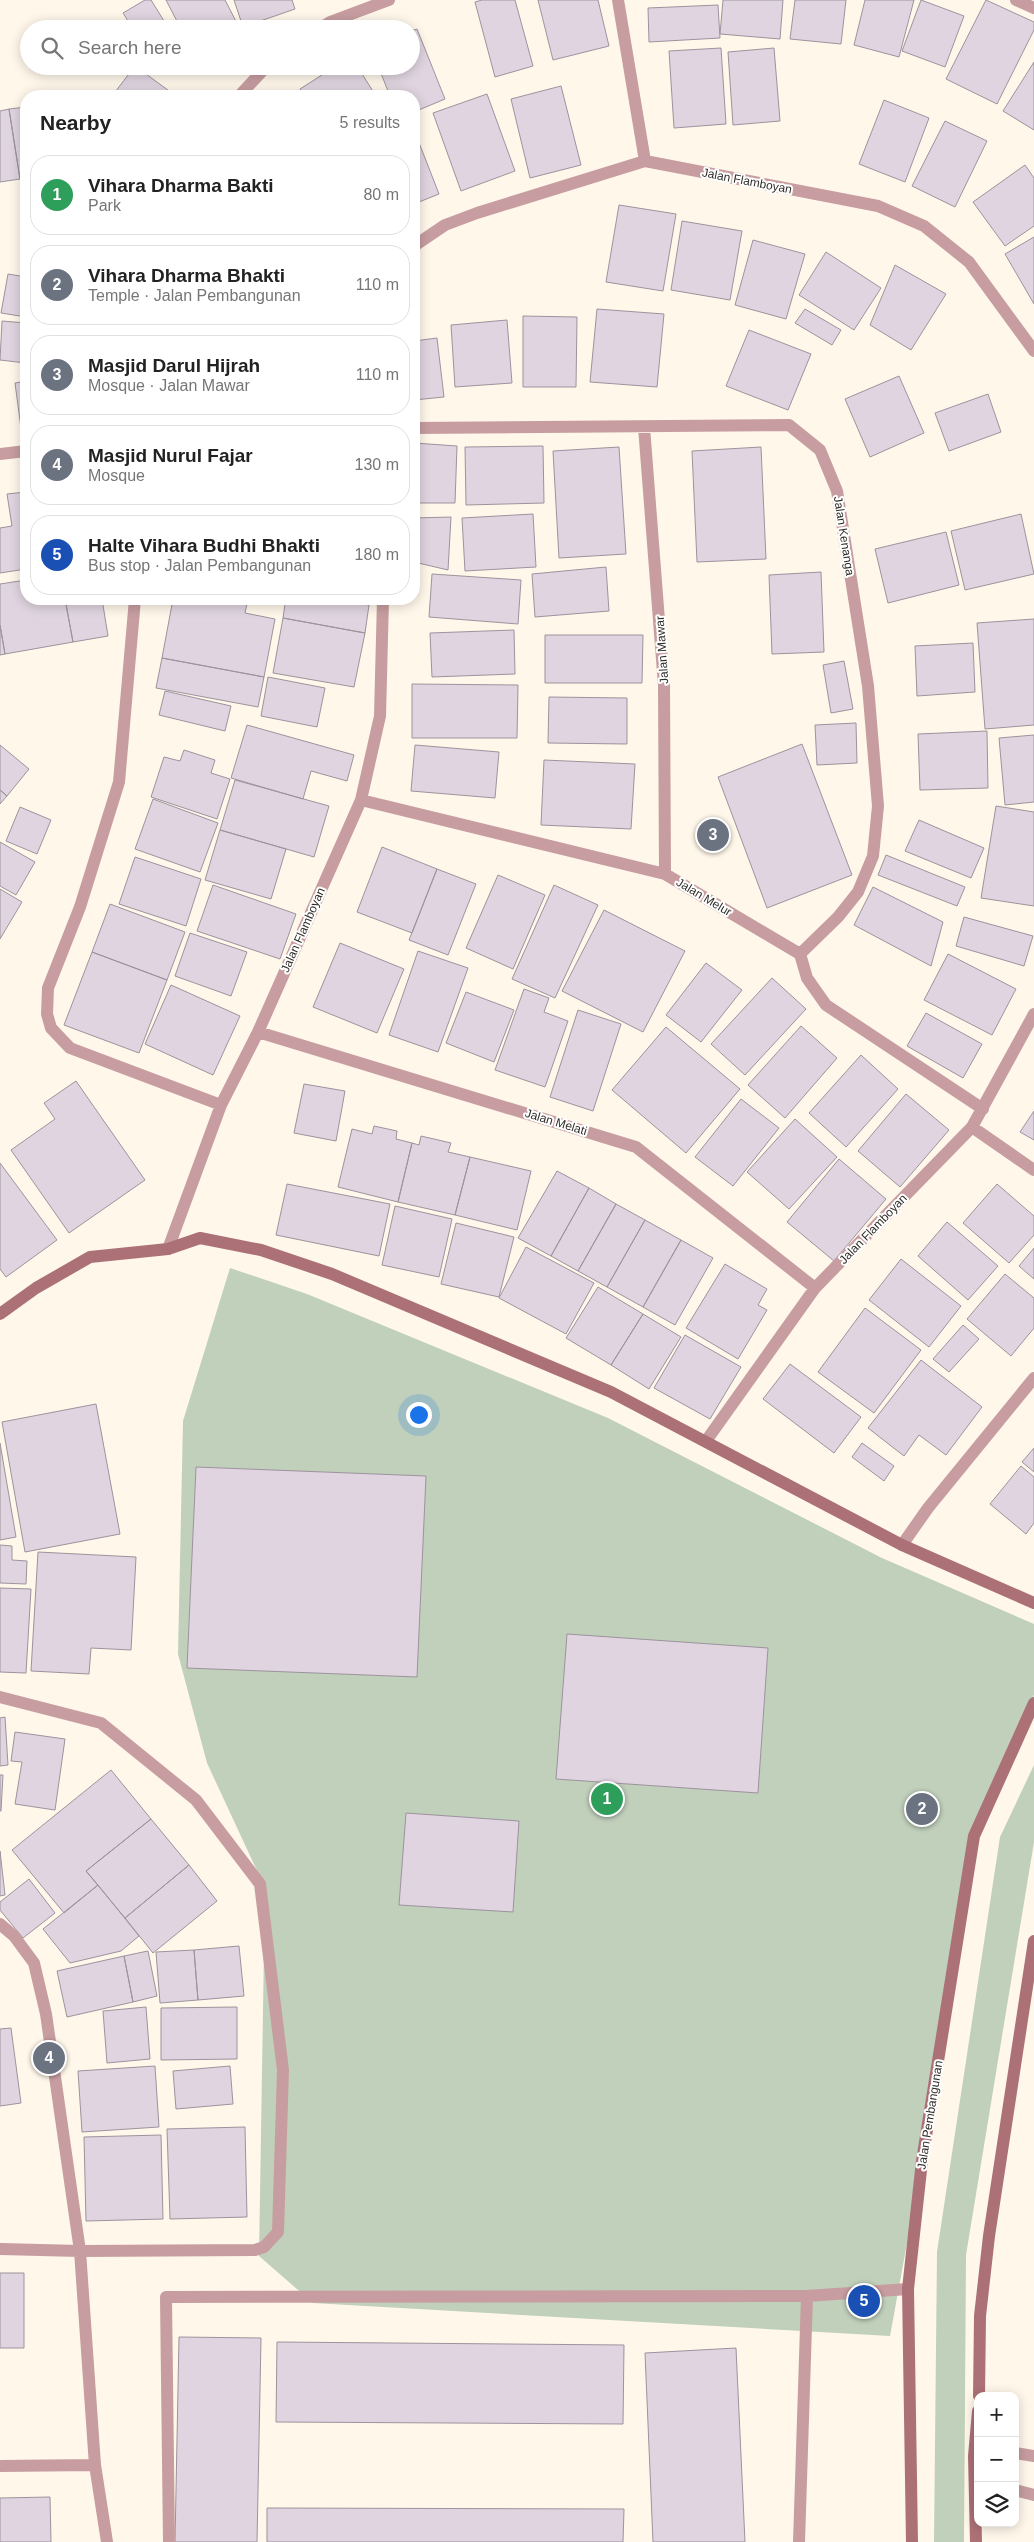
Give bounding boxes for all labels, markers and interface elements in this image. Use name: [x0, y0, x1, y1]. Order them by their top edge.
search box: [20, 20, 420, 75]
icon: search: [38, 34, 66, 62]
text: Search here: [78, 37, 182, 58]
text: Nearby: [40, 111, 111, 134]
text: 5 results: [340, 114, 400, 131]
street label: Jalan Flamboyan: [701, 165, 793, 197]
text: Vihara Dharma Bakti: [88, 175, 274, 196]
text: 1: [53, 186, 61, 203]
text: 80 m: [363, 186, 399, 203]
text: Park: [88, 197, 121, 214]
text: Vihara Dharma Bhakti: [88, 265, 285, 286]
text: 2: [53, 276, 61, 293]
text: 110 m: [356, 276, 399, 293]
text: Temple · Jalan Pembangunan: [88, 287, 301, 304]
text: Masjid Darul Hijrah: [88, 355, 260, 376]
text: 3: [53, 366, 61, 383]
text: 110 m: [356, 366, 399, 383]
text: Mosque · Jalan Mawar: [88, 377, 250, 394]
text: Masjid Nurul Fajar: [88, 445, 253, 466]
text: 4: [53, 456, 61, 473]
text: 130 m: [355, 456, 399, 473]
text: Mosque: [88, 467, 145, 484]
street label: Jalan Kenanga: [831, 495, 857, 577]
text: Halte Vihara Budhi Bhakti: [88, 535, 320, 556]
text: 5: [53, 546, 61, 563]
text: 180 m: [355, 546, 399, 563]
text: Bus stop · Jalan Pembangunan: [88, 557, 311, 574]
street label: Jalan Mawar: [653, 616, 671, 684]
pin: 3: [697, 816, 729, 854]
street label: Jalan Melur: [674, 875, 734, 919]
street label: Jalan Flamboyan: [278, 885, 328, 975]
street label: Jalan Melati: [523, 1106, 589, 1138]
street label: Jalan Flamboyan: [836, 1191, 910, 1267]
your location: [406, 1402, 432, 1428]
pin: 1: [591, 1780, 623, 1818]
pin: 2: [906, 1790, 938, 1828]
pin: 4: [33, 2039, 65, 2077]
street label: Jalan Pembangunan: [914, 2060, 946, 2170]
pin: 5: [848, 2282, 880, 2320]
map controls: [974, 2392, 1019, 2527]
button: +: [974, 2392, 1019, 2437]
button: −: [974, 2437, 1019, 2482]
button: layers: [974, 2482, 1019, 2527]

